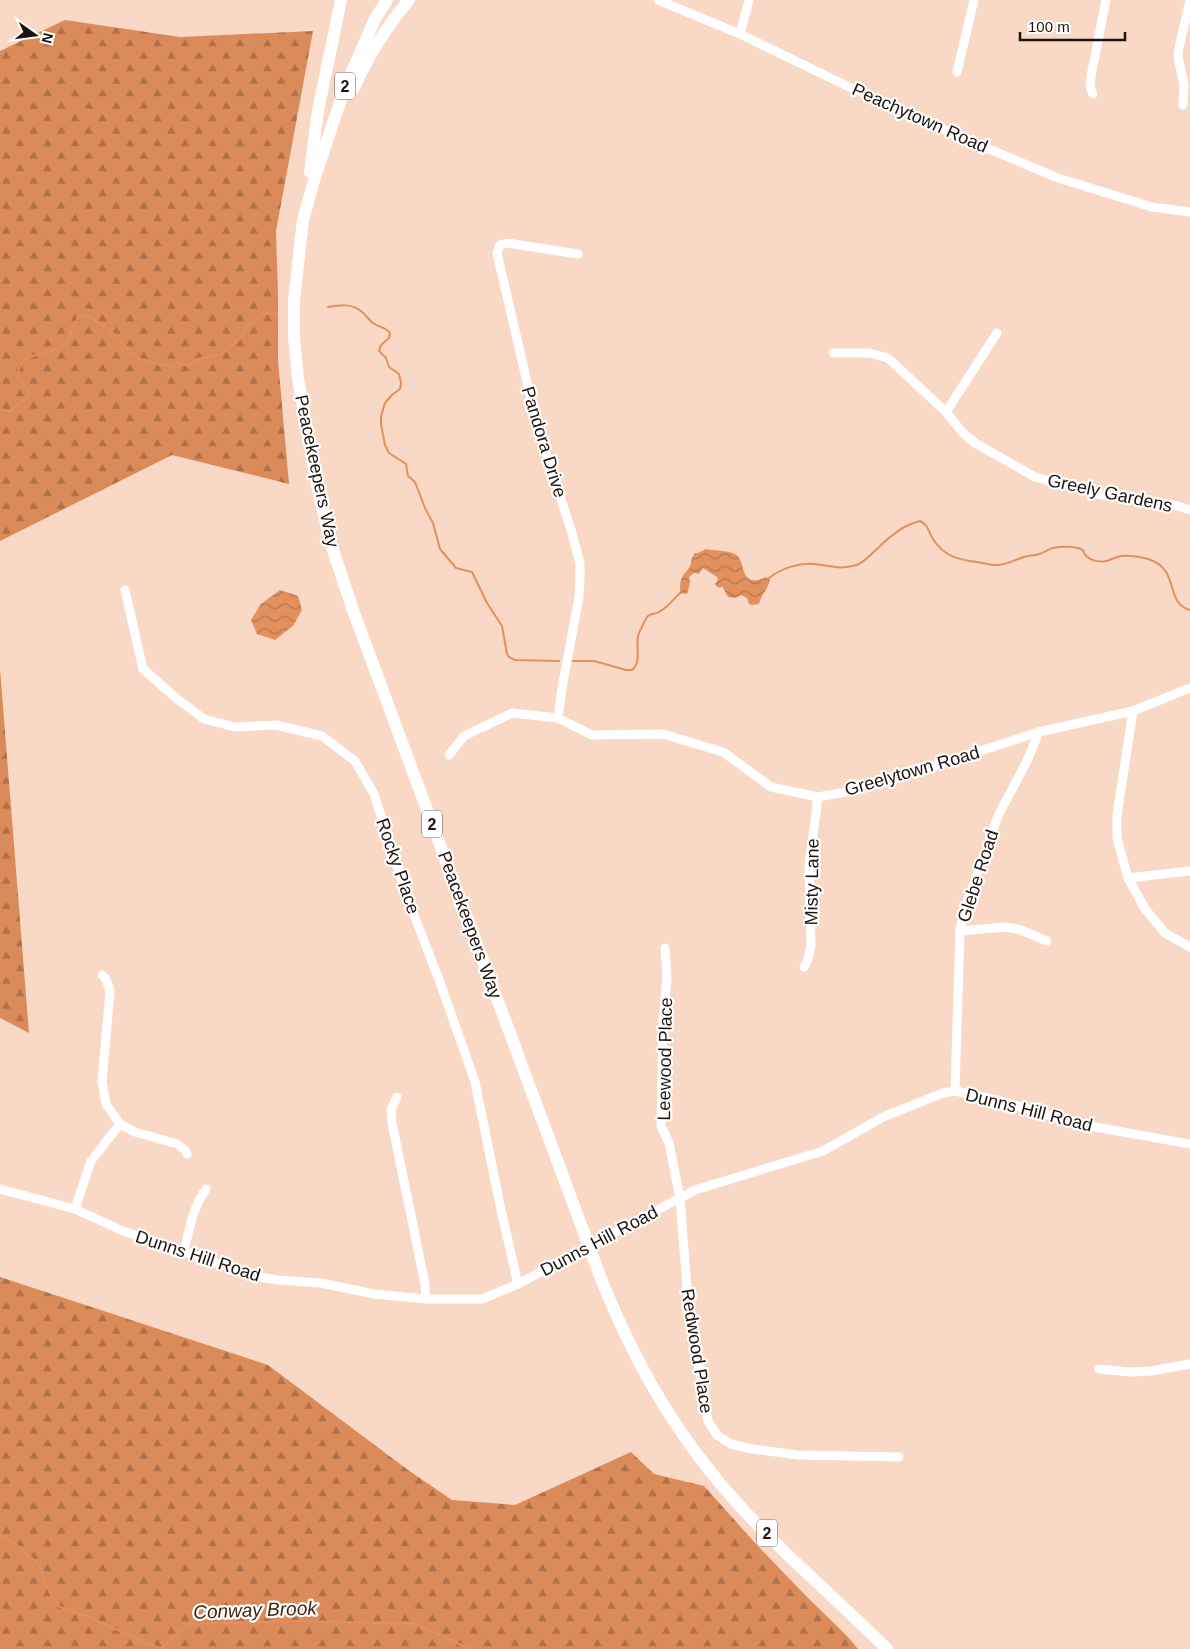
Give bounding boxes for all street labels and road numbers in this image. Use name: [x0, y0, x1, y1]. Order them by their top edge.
road number: 2: [335, 72, 355, 100]
street label: Peachytown Road: [849, 79, 991, 157]
street label: Pandora Drive: [518, 384, 570, 500]
street label: Peacekeepers Way: [291, 393, 343, 549]
street label: Greely Gardens: [1046, 470, 1174, 516]
street label: Greelytown Road: [842, 742, 982, 800]
road number: 2: [422, 811, 442, 838]
street label: Rocky Place: [372, 815, 424, 917]
street label: Glebe Road: [954, 827, 1002, 925]
street label: Misty Lane: [801, 838, 823, 926]
street label: Peacekeepers Way: [434, 849, 506, 1001]
street label: Leewood Place: [654, 997, 676, 1121]
street label: Dunns Hill Road: [963, 1085, 1095, 1135]
street label: Dunns Hill Road: [537, 1202, 661, 1280]
street label: Dunns Hill Road: [133, 1226, 263, 1286]
street label: Redwood Place: [677, 1287, 717, 1415]
road number: 2: [757, 1520, 777, 1546]

